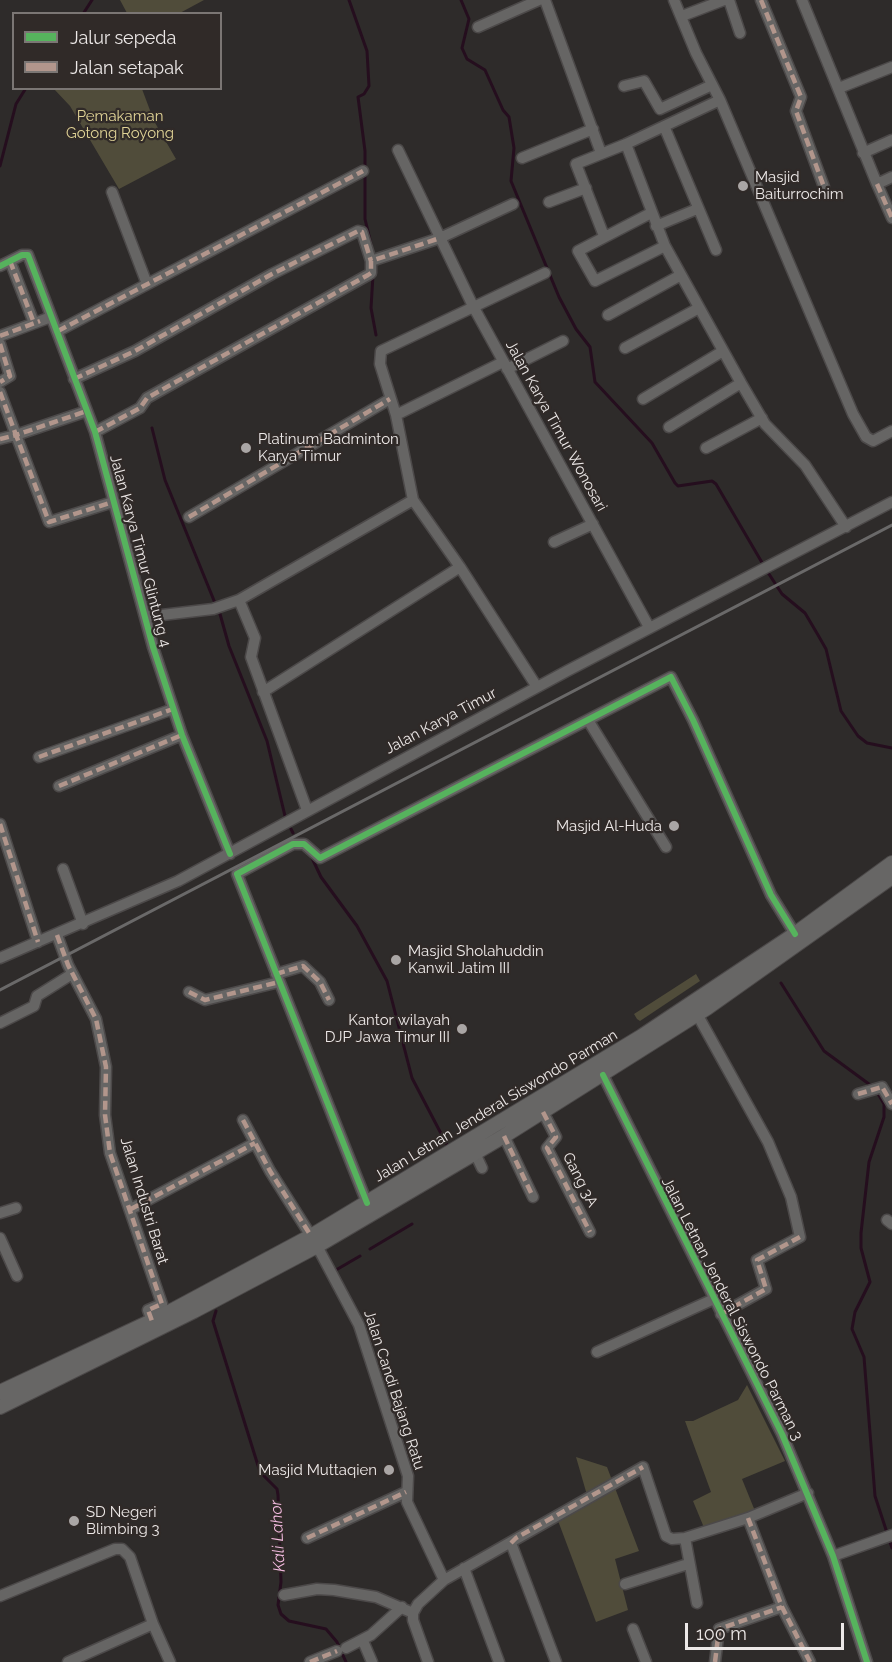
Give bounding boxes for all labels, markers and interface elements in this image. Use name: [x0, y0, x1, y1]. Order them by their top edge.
legend: [12, 12, 222, 90]
text: Jalur sepeda: [70, 27, 176, 48]
text: Jalan setapak: [70, 57, 184, 78]
park label: Pemakaman Gotong Royong: [66, 107, 174, 142]
place label: Masjid Baiturrochim: [755, 168, 844, 203]
marker: Masjid Baiturrochim: [736, 179, 750, 193]
street label: Jalan Karya Timur Wonosari: [501, 337, 611, 515]
place label: Platinum Badminton Karya Timur: [258, 430, 399, 465]
marker: Platinum Badminton Karya Timur: [239, 441, 253, 455]
street label: Jalan Karya Timur Glintung 4: [106, 453, 174, 649]
street label: Jalan Karya Timur: [382, 684, 500, 758]
place label: Masjid Al-Huda: [556, 817, 662, 835]
marker: Masjid Al-Huda: [667, 819, 681, 833]
place label: Masjid Sholahuddin Kanwil Jatim III: [408, 942, 544, 977]
marker: Masjid Sholahuddin Kanwil Jatim III: [389, 953, 403, 967]
place label: Kantor wilayah DJP Jawa Timur III: [325, 1011, 450, 1046]
marker: Kantor wilayah DJP Jawa Timur III: [455, 1022, 469, 1036]
street label: Jalan Letnan Jenderal Siswondo Parman: [371, 1026, 621, 1186]
street label: Jalan Industri Barat: [116, 1135, 172, 1267]
street label: Gang 3A: [559, 1150, 601, 1210]
street label: Jalan Letnan Jenderal Siswondo Parman 3: [658, 1175, 806, 1443]
street label: Jalan Candi Bajang Ratu: [360, 1308, 428, 1472]
place label: Masjid Muttaqien: [258, 1461, 377, 1479]
marker: Masjid Muttaqien: [382, 1463, 396, 1477]
water label: Kali Lahor: [267, 1499, 289, 1573]
place label: SD Negeri Blimbing 3: [86, 1503, 159, 1538]
marker: SD Negeri Blimbing 3: [67, 1514, 81, 1528]
scale bar: [688, 1611, 847, 1649]
text: 100 m: [696, 1623, 747, 1644]

